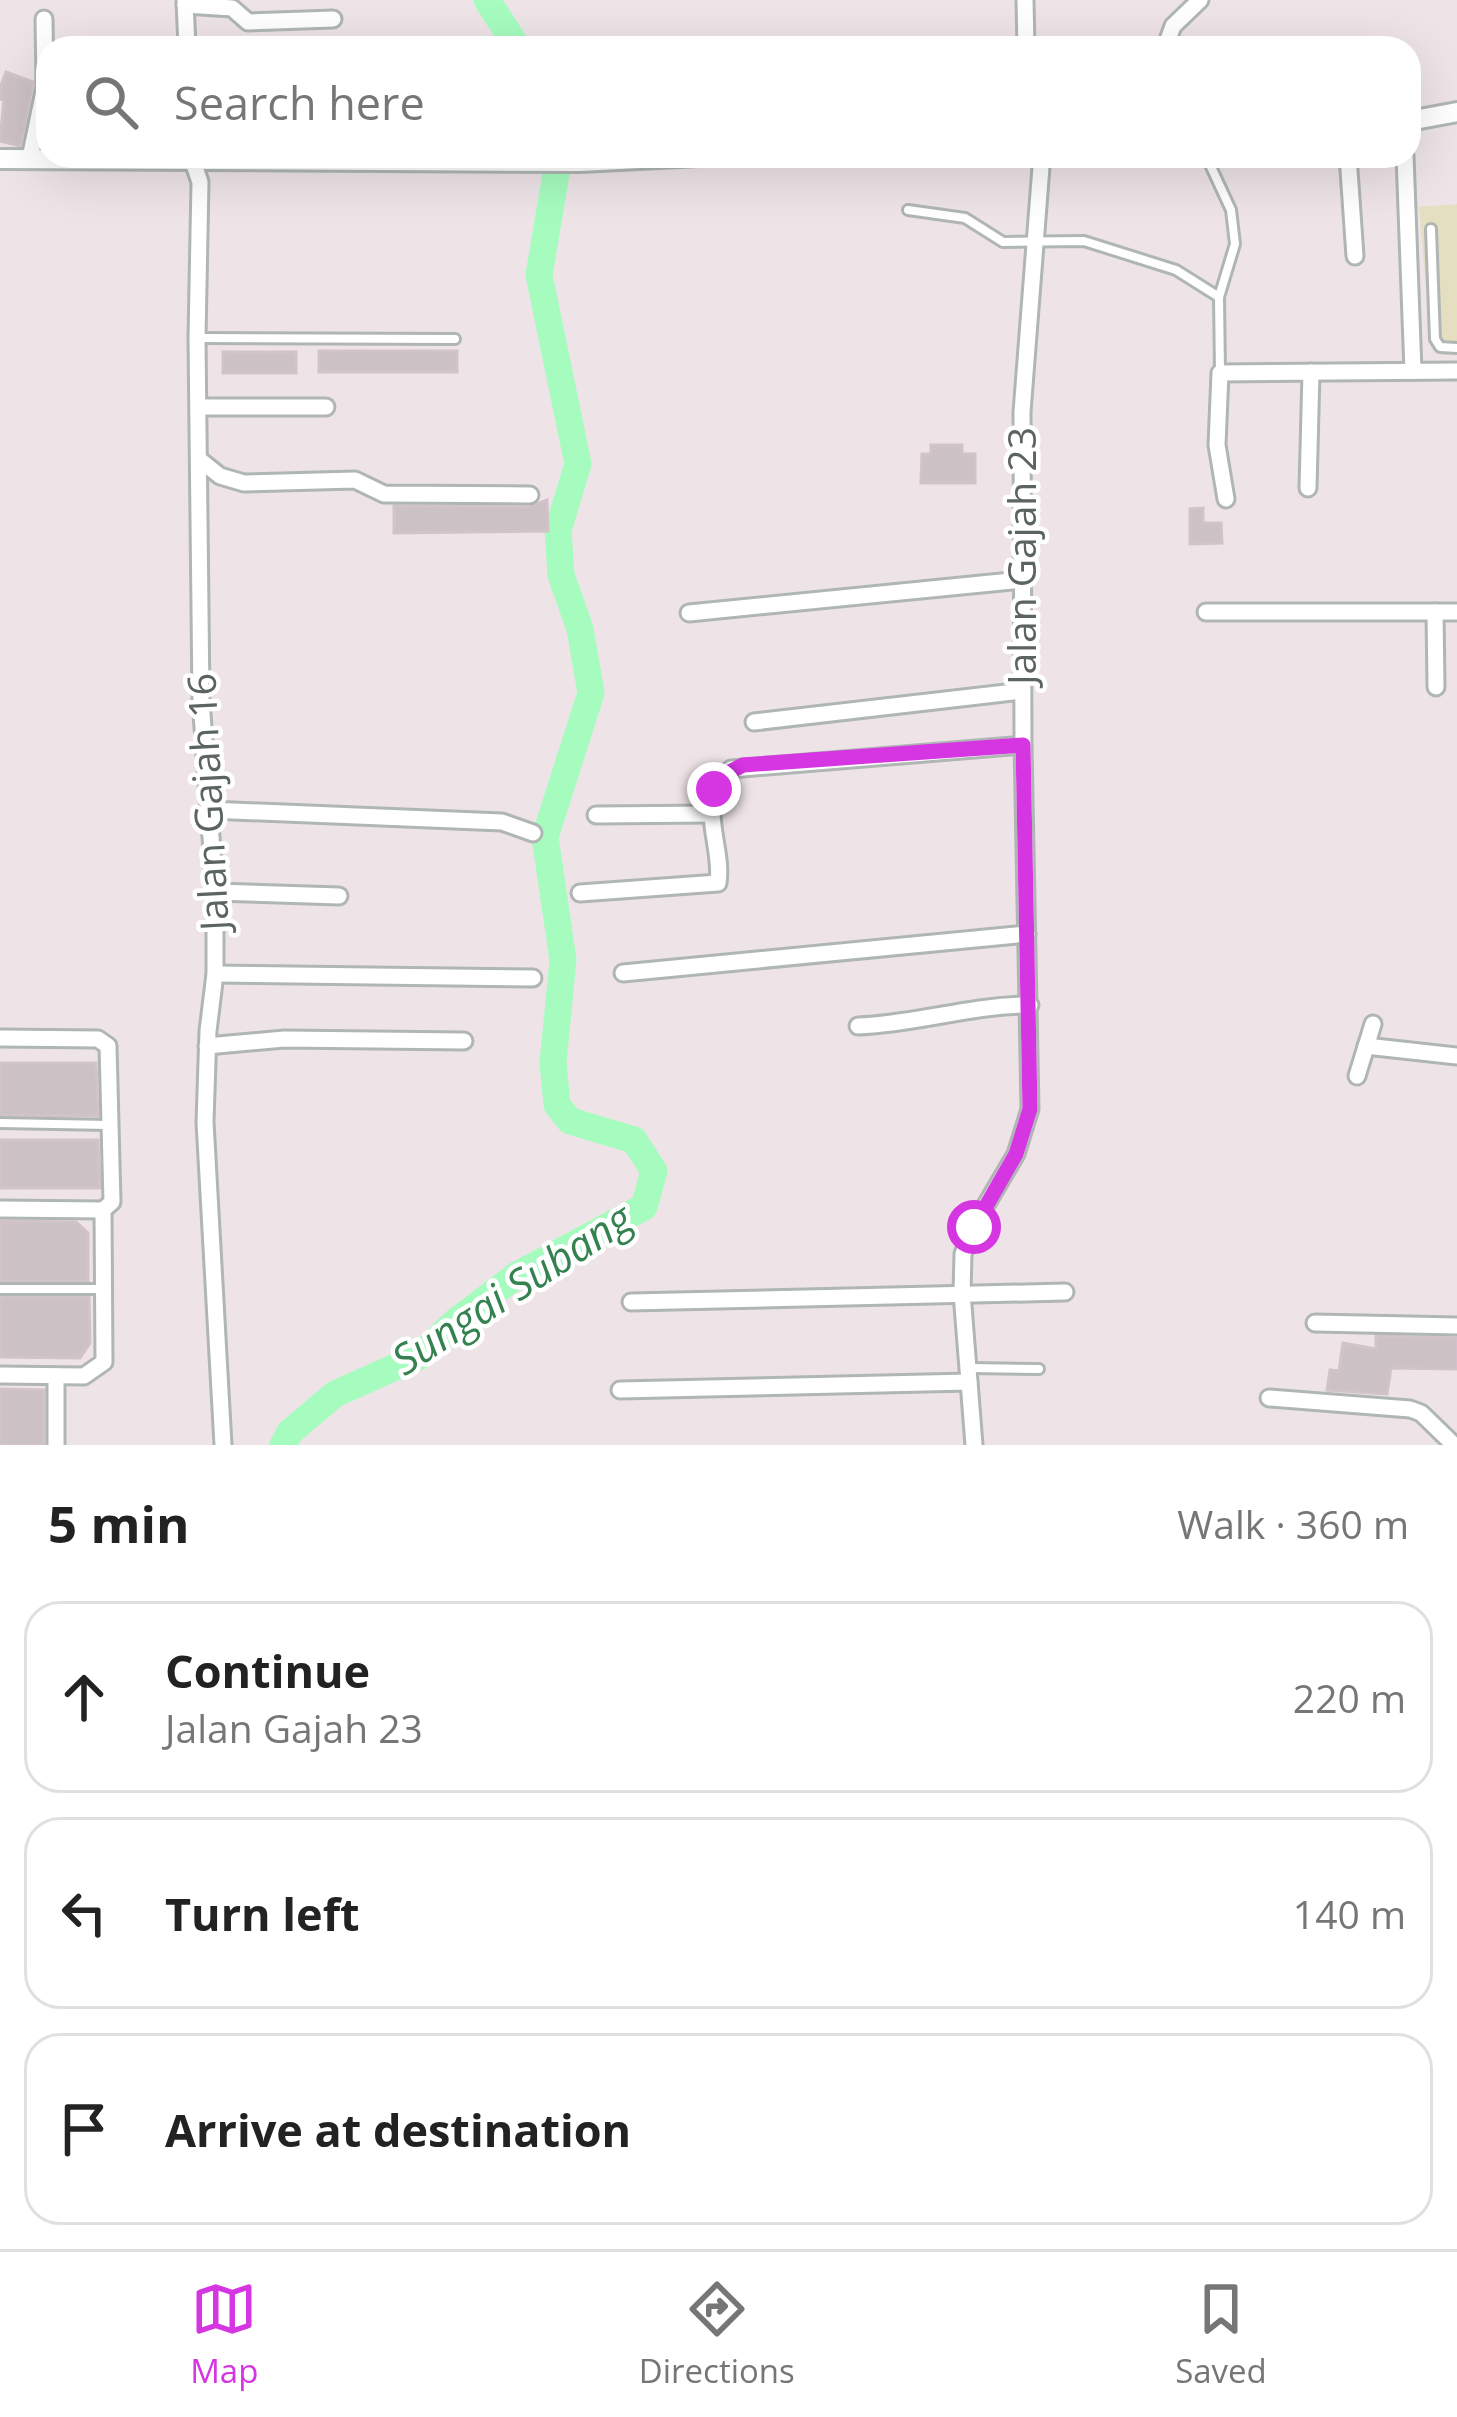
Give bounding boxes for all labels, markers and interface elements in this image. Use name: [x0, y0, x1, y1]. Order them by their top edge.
search box: [36, 36, 1421, 168]
icon: search: [78, 69, 144, 135]
text: Search here: [174, 72, 425, 133]
street label: Jalan Gajah 23: [994, 427, 1047, 689]
street label: Jalan Gajah 16: [173, 672, 240, 936]
route end: [687, 762, 741, 816]
water label: Sungai Subang: [380, 1187, 644, 1387]
route start: [947, 1200, 1001, 1254]
text: 5 min: [48, 1488, 190, 1558]
text: Walk · 360 m: [1177, 1497, 1409, 1550]
text: Continue: [165, 1640, 370, 1701]
icon: ahead: [51, 1664, 117, 1730]
text: 220 m: [1293, 1671, 1406, 1724]
text: Jalan Gajah 23: [165, 1701, 423, 1754]
icon: left: [51, 1880, 117, 1946]
text: Turn left: [165, 1883, 360, 1944]
text: 140 m: [1293, 1887, 1406, 1940]
icon: arrive: [51, 2096, 117, 2162]
text: Arrive at destination: [165, 2099, 631, 2160]
tab: Map: [190, 2276, 258, 2393]
tab: Directions: [639, 2276, 795, 2393]
tab: Saved: [1175, 2276, 1267, 2393]

